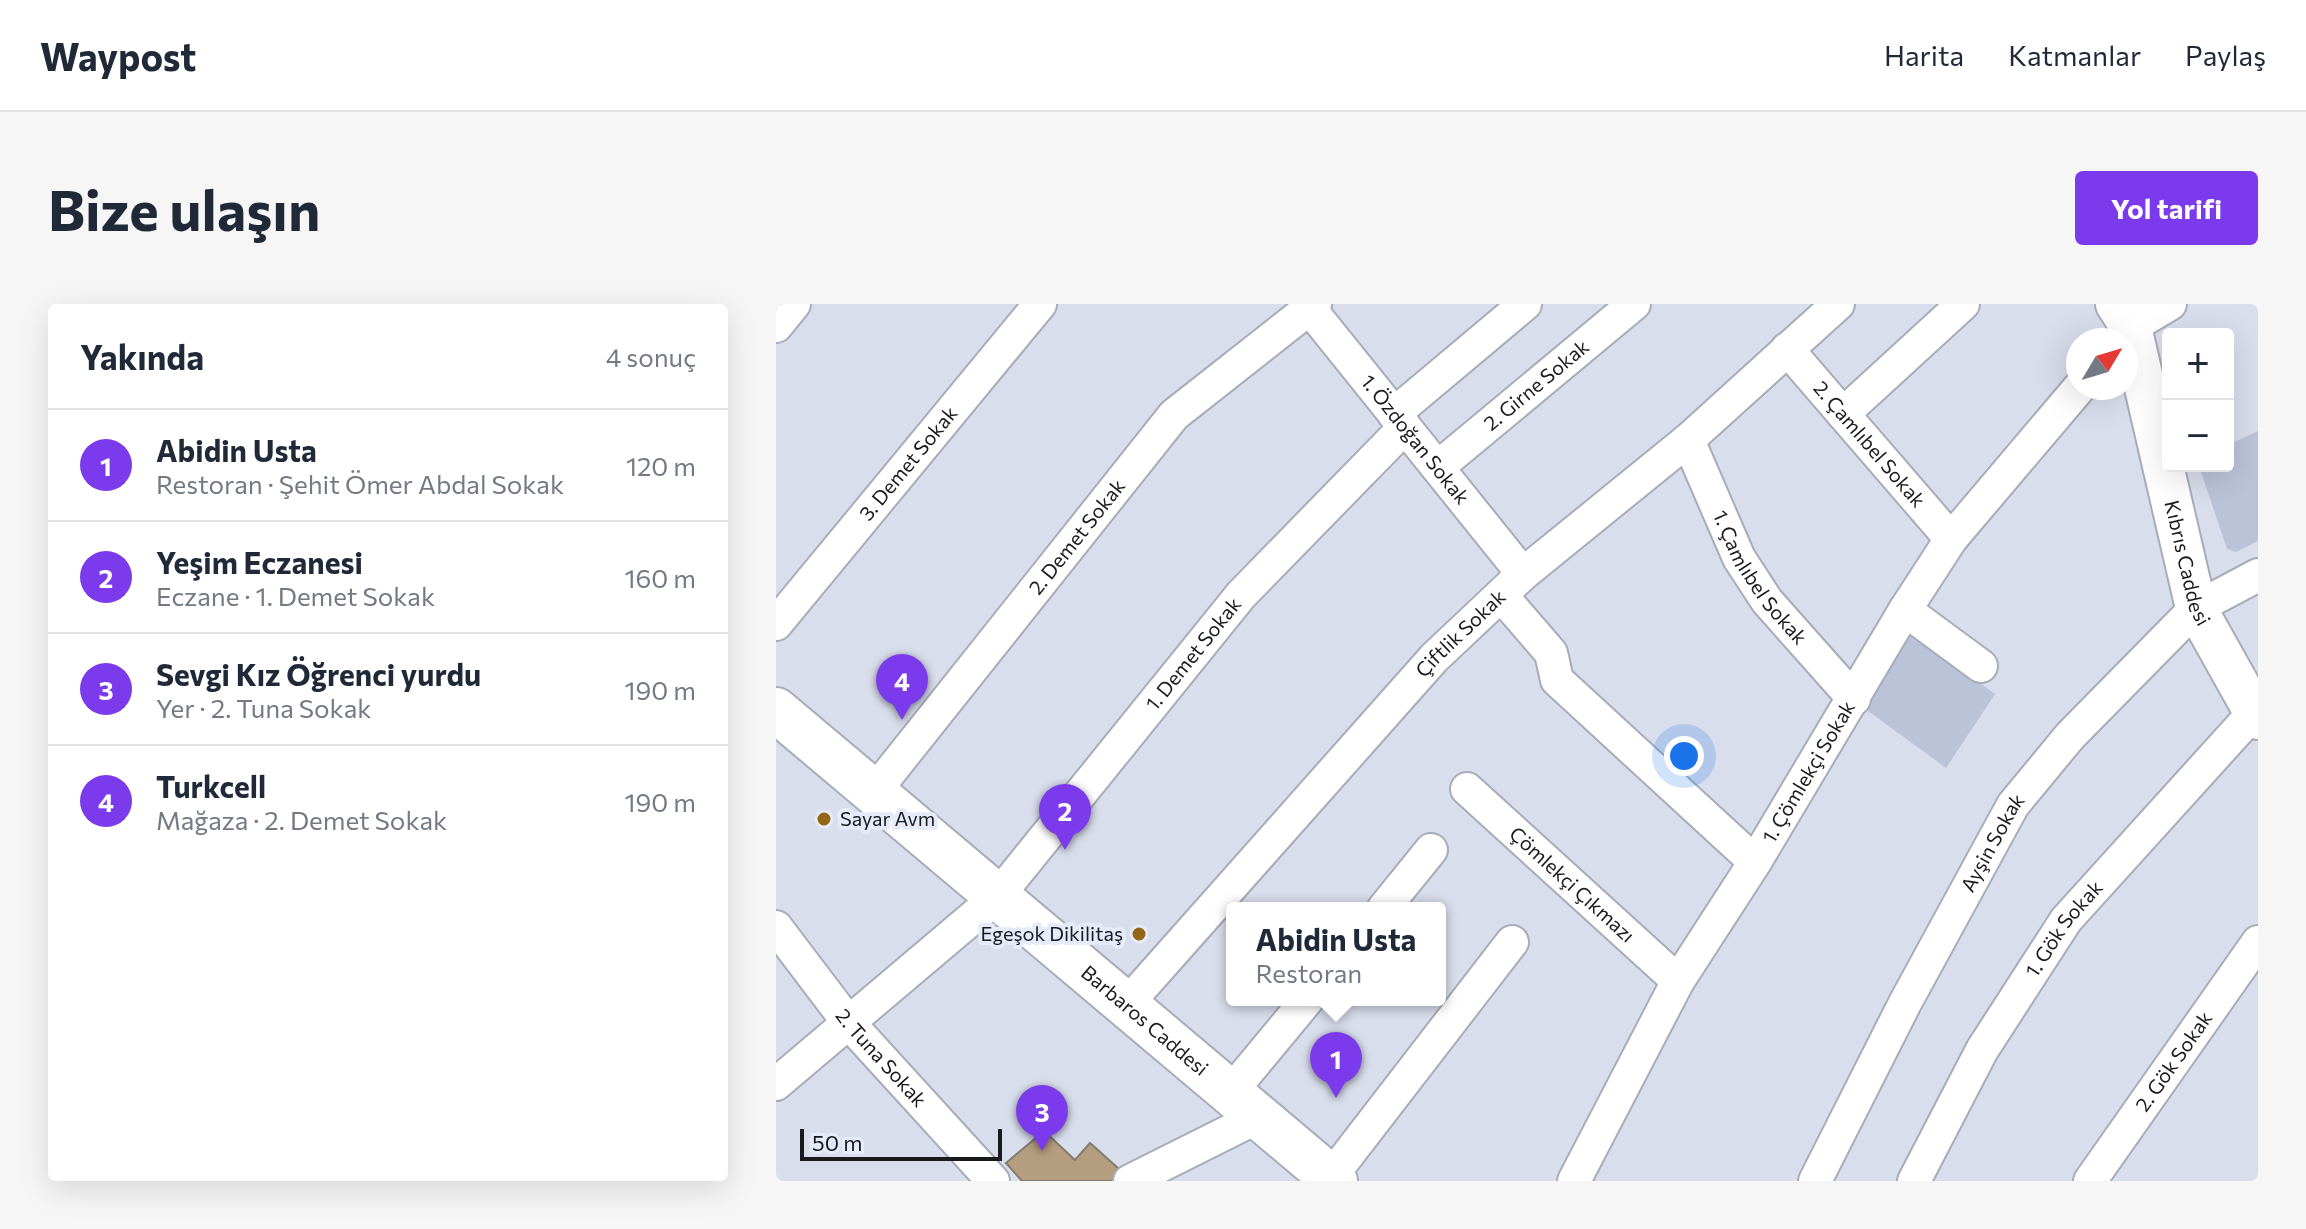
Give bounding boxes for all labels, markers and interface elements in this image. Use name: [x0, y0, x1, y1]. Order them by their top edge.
text: Waypost: [40, 32, 196, 79]
text: Harita: [1884, 38, 1964, 72]
text: Katmanlar: [2008, 38, 2141, 72]
text: Paylaş: [2185, 38, 2266, 72]
button: Yol tarifi: [2075, 171, 2258, 245]
text: Bize ulaşın: [48, 174, 320, 243]
north arrow: [2066, 328, 2138, 400]
map controls: [2162, 328, 2234, 472]
button: +: [2162, 328, 2234, 400]
street label: 2. Girne Sokak: [1478, 334, 1593, 435]
text: Yakında: [80, 335, 204, 377]
text: 4 sonuç: [606, 341, 696, 372]
street label: 1. Özdoğan Sokak: [1357, 369, 1475, 509]
street label: 2. Çamlıbel Sokak: [1809, 376, 1931, 512]
button: −: [2162, 400, 2234, 472]
street label: 3. Demet Sokak: [854, 401, 962, 525]
text: Abidin Usta: [156, 431, 317, 468]
text: 1: [100, 450, 112, 481]
text: 120 m: [626, 450, 696, 481]
text: Restoran · Şehit Ömer Abdal Sokak: [156, 468, 564, 499]
street label: 2. Demet Sokak: [1023, 474, 1130, 599]
street label: Kıbrıs Caddesi: [2160, 498, 2216, 629]
street label: 1. Çamlıbel Sokak: [1709, 506, 1813, 649]
text: Yeşim Eczanesi: [156, 543, 363, 580]
text: 2: [99, 562, 113, 593]
text: 160 m: [624, 562, 696, 593]
text: Eczane · 1. Demet Sokak: [156, 580, 435, 611]
street label: Çiftlik Sokak: [1410, 584, 1510, 682]
street label: 1. Demet Sokak: [1140, 592, 1245, 715]
pin: 4: [876, 654, 928, 720]
text: Sevgi Kız Öğrenci yurdu: [156, 655, 481, 692]
text: 3: [98, 674, 114, 705]
text: 190 m: [624, 674, 696, 705]
text: Yer · 2. Tuna Sokak: [156, 692, 371, 723]
street label: 1. Çömlekçi Sokak: [1756, 696, 1859, 847]
your location: [1664, 736, 1704, 776]
text: Turkcell: [156, 767, 266, 804]
pin: 2: [1039, 784, 1091, 850]
text: 4: [98, 786, 114, 817]
text: 190 m: [624, 786, 696, 817]
street label: Ayşin Sokak: [1955, 788, 2029, 896]
text: Mağaza · 2. Demet Sokak: [156, 804, 447, 835]
place label: Sayar Avm: [840, 806, 935, 830]
marker: Sayar Avm: [815, 810, 833, 828]
street label: Çömlekçi Çıkmazı: [1505, 821, 1640, 947]
street label: 1. Gök Sokak: [2020, 875, 2107, 981]
popup: [1226, 902, 1446, 1006]
text: Abidin Usta: [1256, 920, 1416, 957]
place label: Egeşok Dikilitaş: [980, 921, 1123, 945]
marker: Egeşok Dikilitaş: [1130, 925, 1148, 943]
text: Restoran: [1256, 957, 1362, 988]
street label: Barbaros Caddesi: [1077, 960, 1213, 1080]
street label: 2. Tuna Sokak: [831, 1004, 932, 1111]
street label: 2. Gök Sokak: [2130, 1006, 2217, 1116]
pin: 1: [1310, 1032, 1362, 1098]
pin: 3: [1016, 1085, 1068, 1151]
scale bar: [800, 1125, 1002, 1161]
text: 50 m: [812, 1129, 862, 1156]

